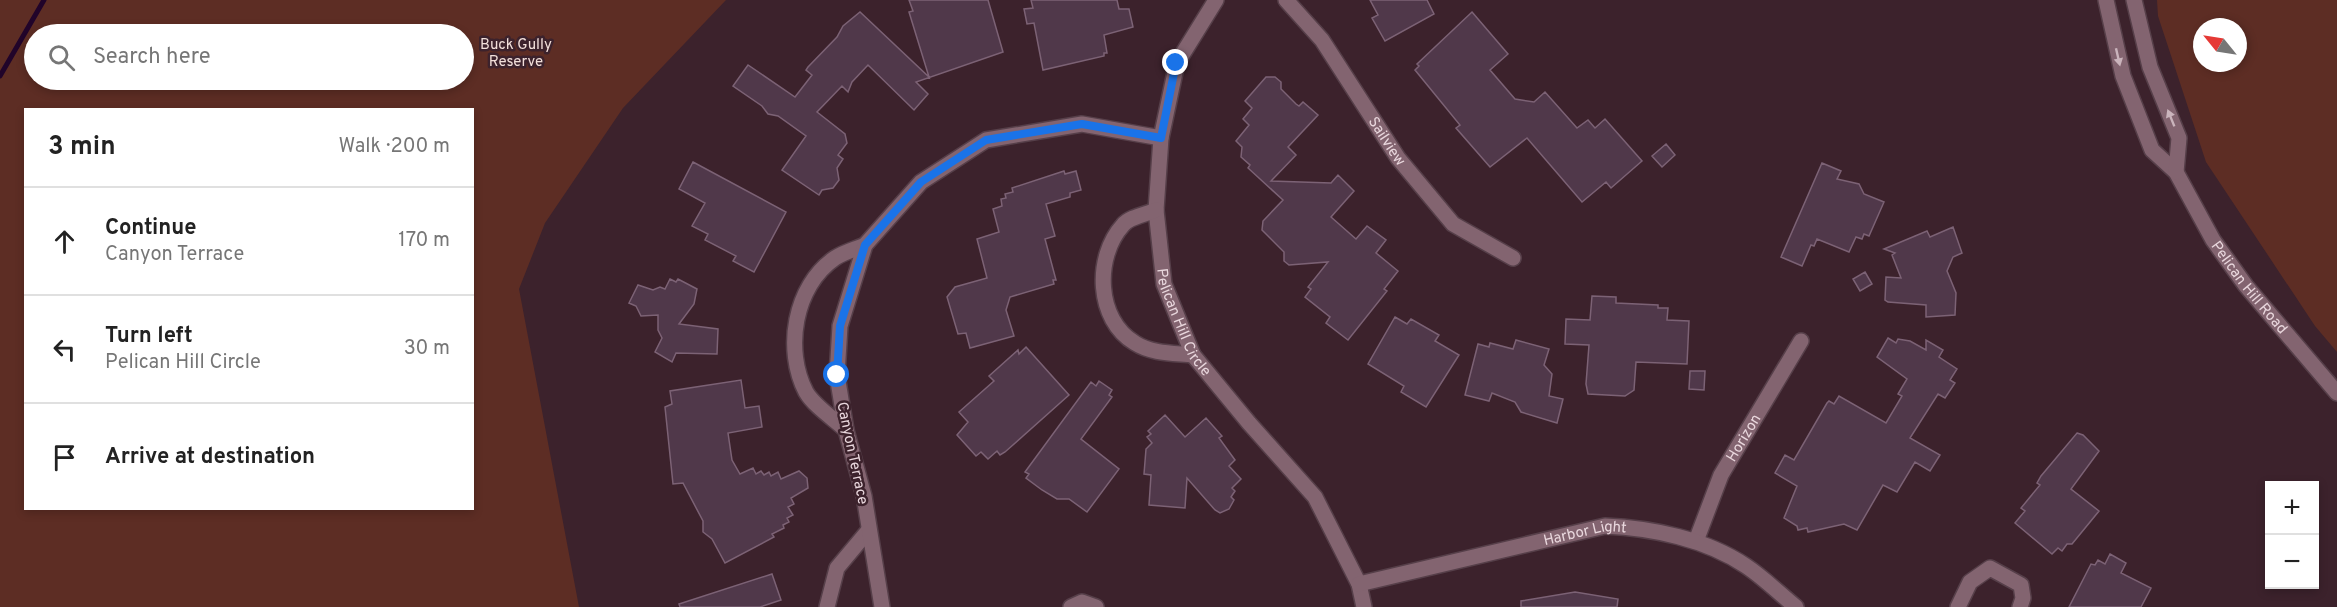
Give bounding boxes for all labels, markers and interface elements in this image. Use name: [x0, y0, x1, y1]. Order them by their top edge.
north arrow: [2193, 18, 2247, 72]
search box: [24, 24, 474, 90]
park label: Buck Gully Reserve: [480, 36, 552, 72]
icon: search: [45, 41, 78, 74]
text: Search here: [93, 44, 211, 71]
one-way arrow: [2114, 48, 2124, 66]
route end: [1162, 49, 1188, 75]
one-way arrow: [2166, 109, 2176, 127]
street label: Sailview: [1363, 114, 1409, 171]
text: 3 min: [48, 131, 116, 164]
text: Walk · 200 m: [339, 134, 450, 160]
text: Continue: [105, 215, 196, 242]
icon: ahead: [48, 225, 81, 258]
text: 170 m: [398, 228, 450, 254]
street label: Pelican Hill Road: [2206, 238, 2291, 339]
text: Canyon Terrace: [105, 242, 244, 268]
street label: Pelican Hill Circle: [1151, 267, 1215, 381]
text: Turn left: [105, 323, 193, 350]
icon: left: [48, 333, 81, 366]
text: 30 m: [404, 336, 450, 362]
text: Pelican Hill Circle: [105, 350, 261, 376]
route start: [823, 361, 849, 387]
street label: Canyon Terrace: [831, 400, 872, 506]
street label: Horizon: [1723, 411, 1766, 466]
icon: arrive: [48, 441, 81, 474]
text: Arrive at destination: [105, 444, 315, 471]
map controls: [2265, 481, 2319, 589]
button: +: [2265, 481, 2319, 535]
street label: Harbor Light: [1542, 518, 1627, 551]
button: −: [2265, 535, 2319, 589]

